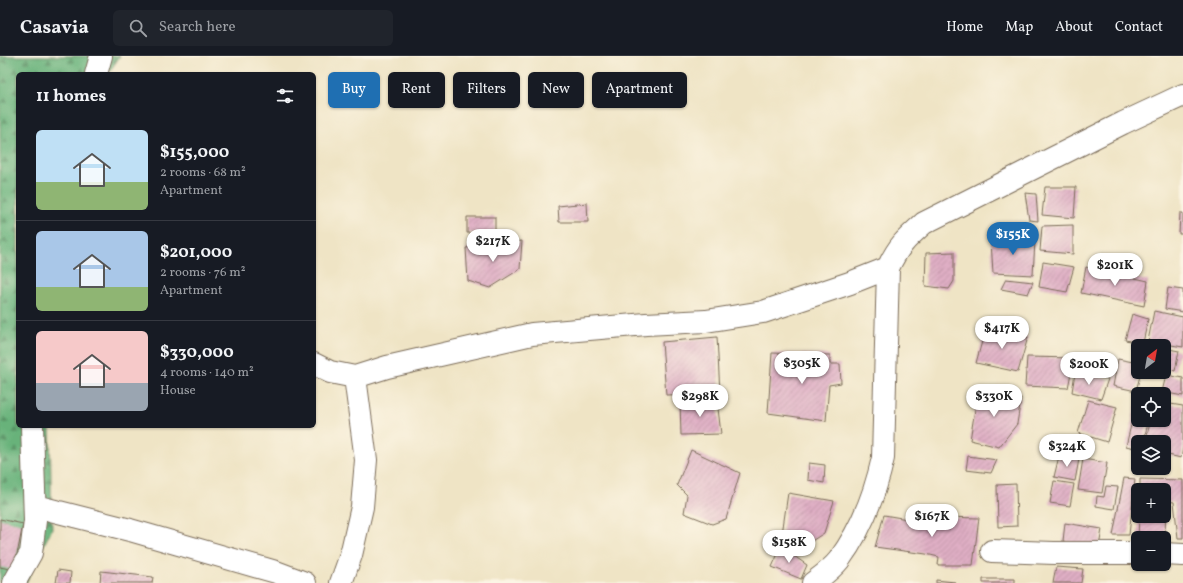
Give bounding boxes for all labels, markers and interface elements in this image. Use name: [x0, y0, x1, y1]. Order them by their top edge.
search box: [113, 10, 393, 46]
text: Casavia: [20, 15, 89, 41]
icon: search: [127, 17, 149, 39]
text: Search here: [159, 17, 236, 38]
text: Home: [946, 18, 983, 37]
text: Map: [1005, 18, 1033, 37]
text: About: [1055, 18, 1093, 37]
text: Contact: [1115, 18, 1163, 37]
chip: Buy: [328, 72, 380, 108]
chip: Rent: [388, 72, 445, 108]
chip: Filters: [453, 72, 520, 108]
chip: New: [528, 72, 584, 108]
chip: Apartment: [592, 72, 687, 108]
text: 11 homes: [36, 85, 106, 108]
icon: filters: [274, 85, 296, 107]
text: $155,000: [160, 141, 229, 164]
icon: home: [68, 146, 116, 194]
text: 2 rooms · 68 m²: [160, 164, 246, 182]
text: Apartment: [160, 182, 223, 200]
pin: $155K: [985, 222, 1041, 256]
text: $155K: [996, 226, 1030, 244]
pin: $217K: [465, 229, 521, 263]
text: $217K: [476, 233, 510, 251]
text: $201,000: [160, 241, 232, 264]
icon: home: [68, 247, 116, 295]
pin: $201K: [1087, 253, 1143, 287]
text: $201K: [1097, 257, 1133, 275]
text: 2 rooms · 76 m²: [160, 264, 245, 282]
text: Apartment: [160, 282, 223, 300]
pin: $417K: [974, 316, 1030, 350]
text: $417K: [984, 320, 1020, 338]
north arrow: [1131, 339, 1171, 379]
map controls: [1131, 339, 1171, 571]
text: $330,000: [160, 341, 234, 364]
icon: home: [68, 347, 116, 395]
pin: $305K: [774, 351, 830, 385]
pin: $200K: [1061, 352, 1117, 386]
text: $305K: [783, 355, 821, 373]
text: $200K: [1069, 356, 1109, 374]
text: 4 rooms · 140 m²: [160, 364, 254, 382]
text: House: [160, 382, 196, 400]
pin: $298K: [672, 384, 728, 418]
pin: $330K: [966, 384, 1022, 418]
button: locate: [1131, 387, 1171, 427]
text: $298K: [681, 388, 719, 406]
text: $330K: [975, 388, 1013, 406]
pin: $324K: [1039, 434, 1095, 468]
button: layers: [1131, 435, 1171, 475]
text: $324K: [1048, 438, 1086, 456]
button: +: [1131, 483, 1171, 523]
pin: $167K: [904, 504, 960, 538]
text: $167K: [914, 508, 950, 526]
pin: $158K: [761, 530, 817, 564]
button: −: [1131, 531, 1171, 571]
text: $158K: [771, 534, 807, 552]

